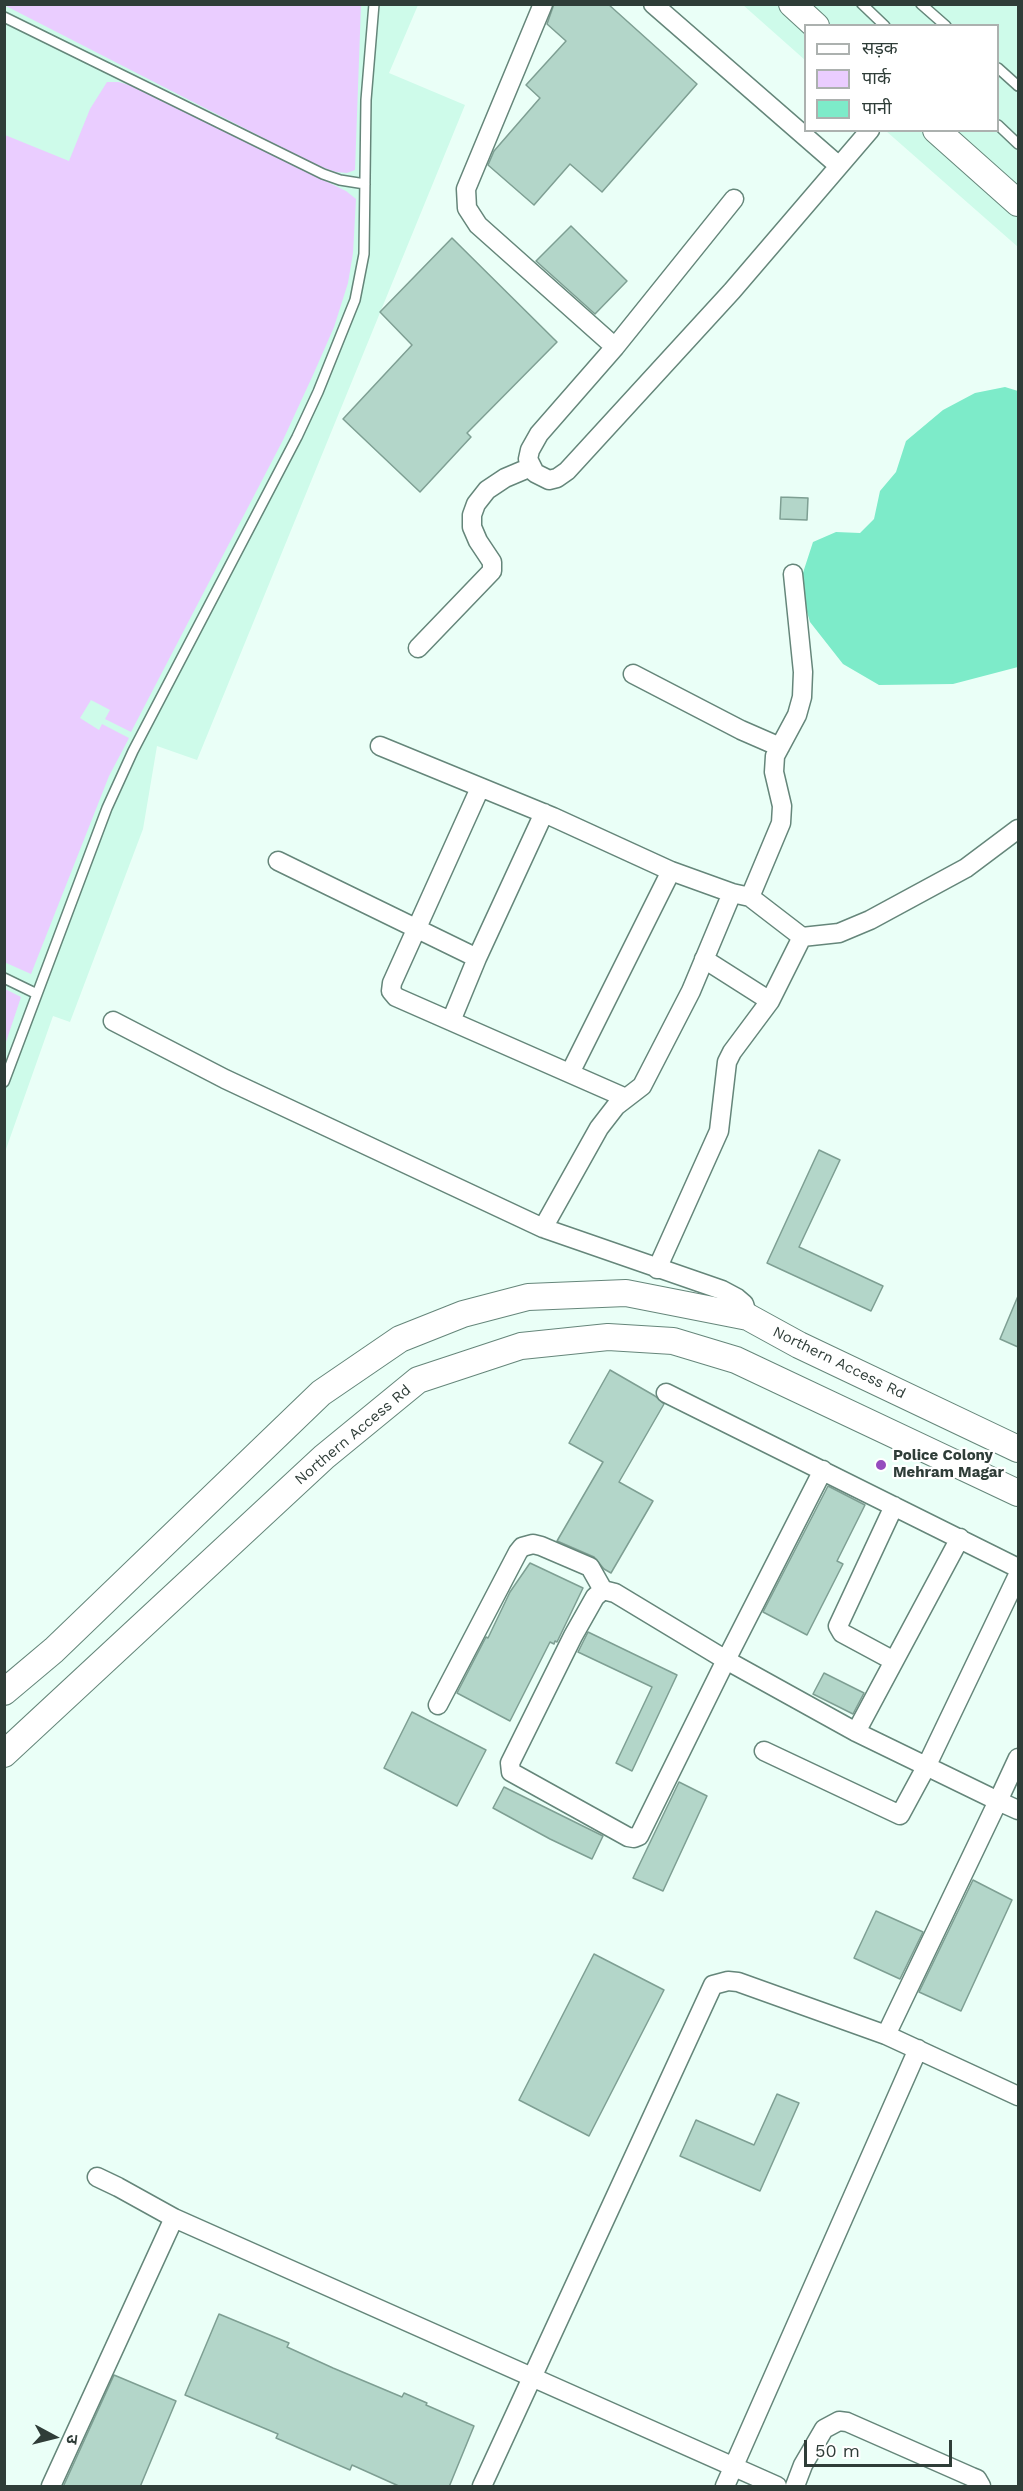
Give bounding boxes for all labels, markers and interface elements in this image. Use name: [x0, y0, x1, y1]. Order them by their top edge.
legend: [804, 24, 999, 132]
text: सड़क: [862, 37, 898, 58]
text: पार्क: [862, 67, 891, 88]
text: पानी: [862, 97, 892, 118]
street label: Northern Access Rd: [770, 1323, 908, 1403]
street label: Northern Access Rd: [291, 1381, 415, 1489]
place label: Police Colony Mehram Magar: [893, 1447, 1004, 1482]
marker: Police Colony Mehram Magar: [874, 1458, 888, 1472]
north arrow: [24, 2407, 84, 2467]
scale bar: [807, 2428, 956, 2466]
text: उ: [62, 2433, 82, 2445]
text: 50 m: [815, 2440, 860, 2461]

